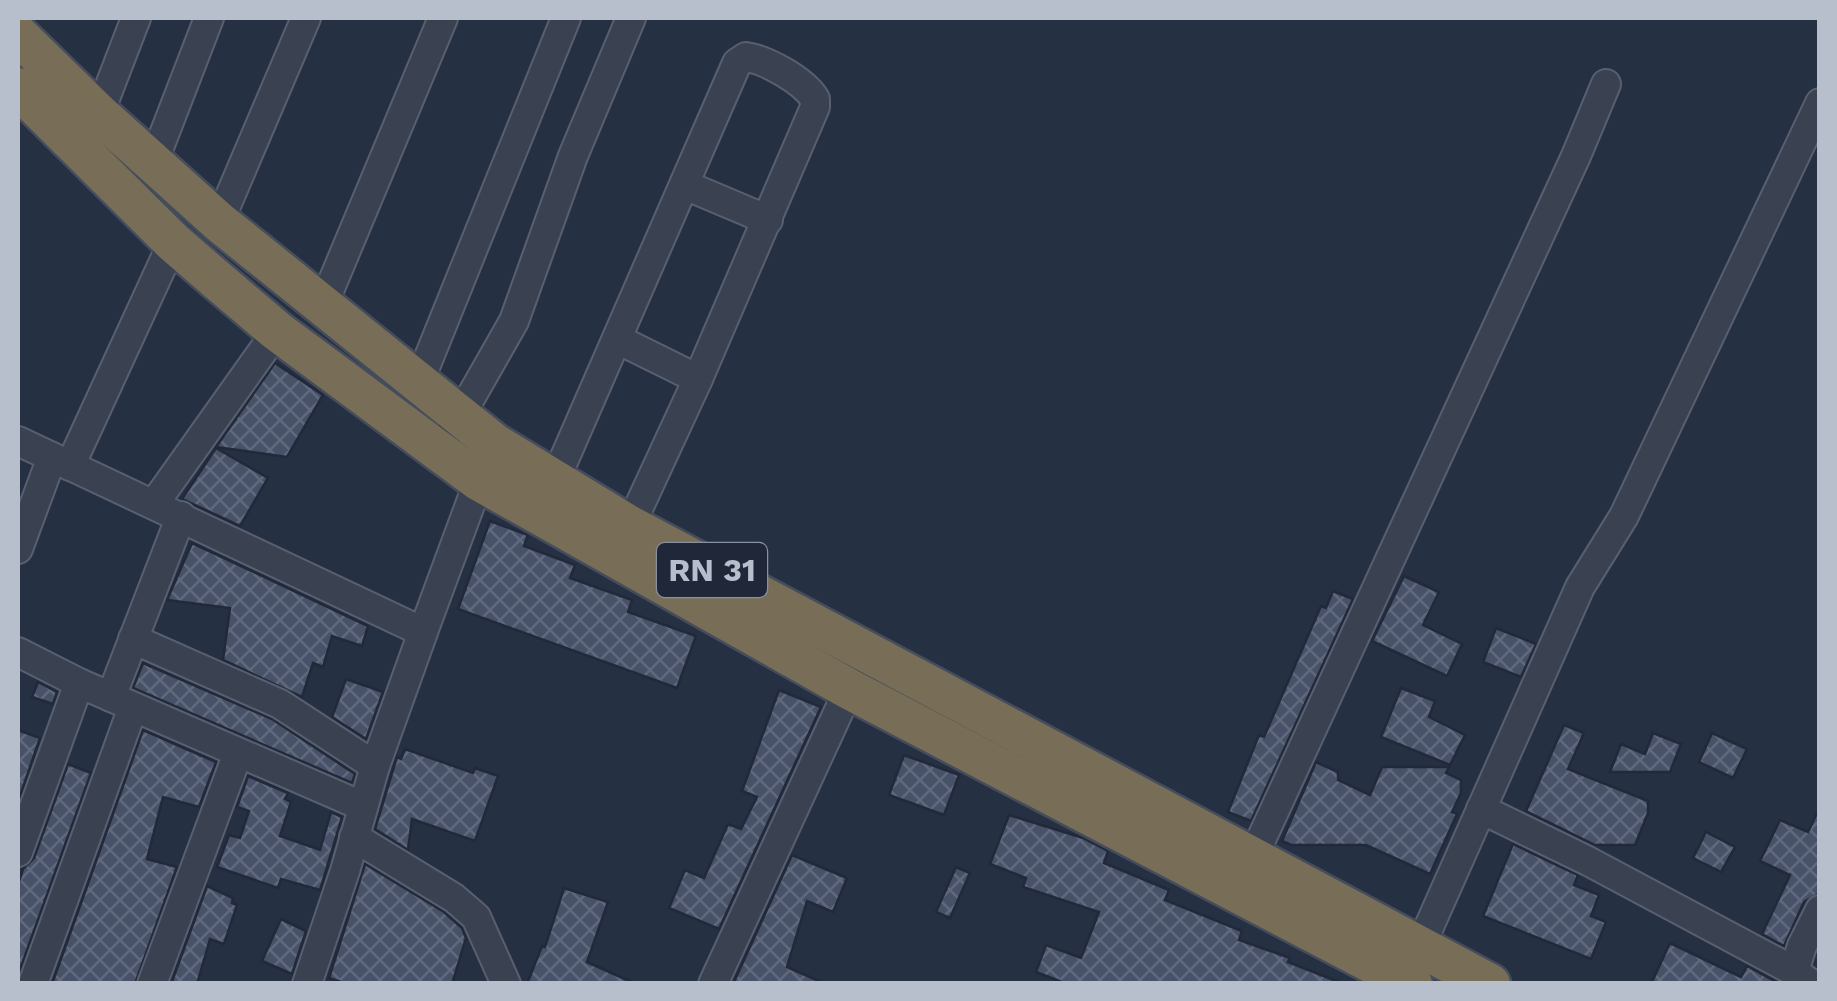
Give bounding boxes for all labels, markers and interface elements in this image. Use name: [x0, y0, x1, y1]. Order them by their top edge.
road number: RN 31: [657, 543, 767, 597]

